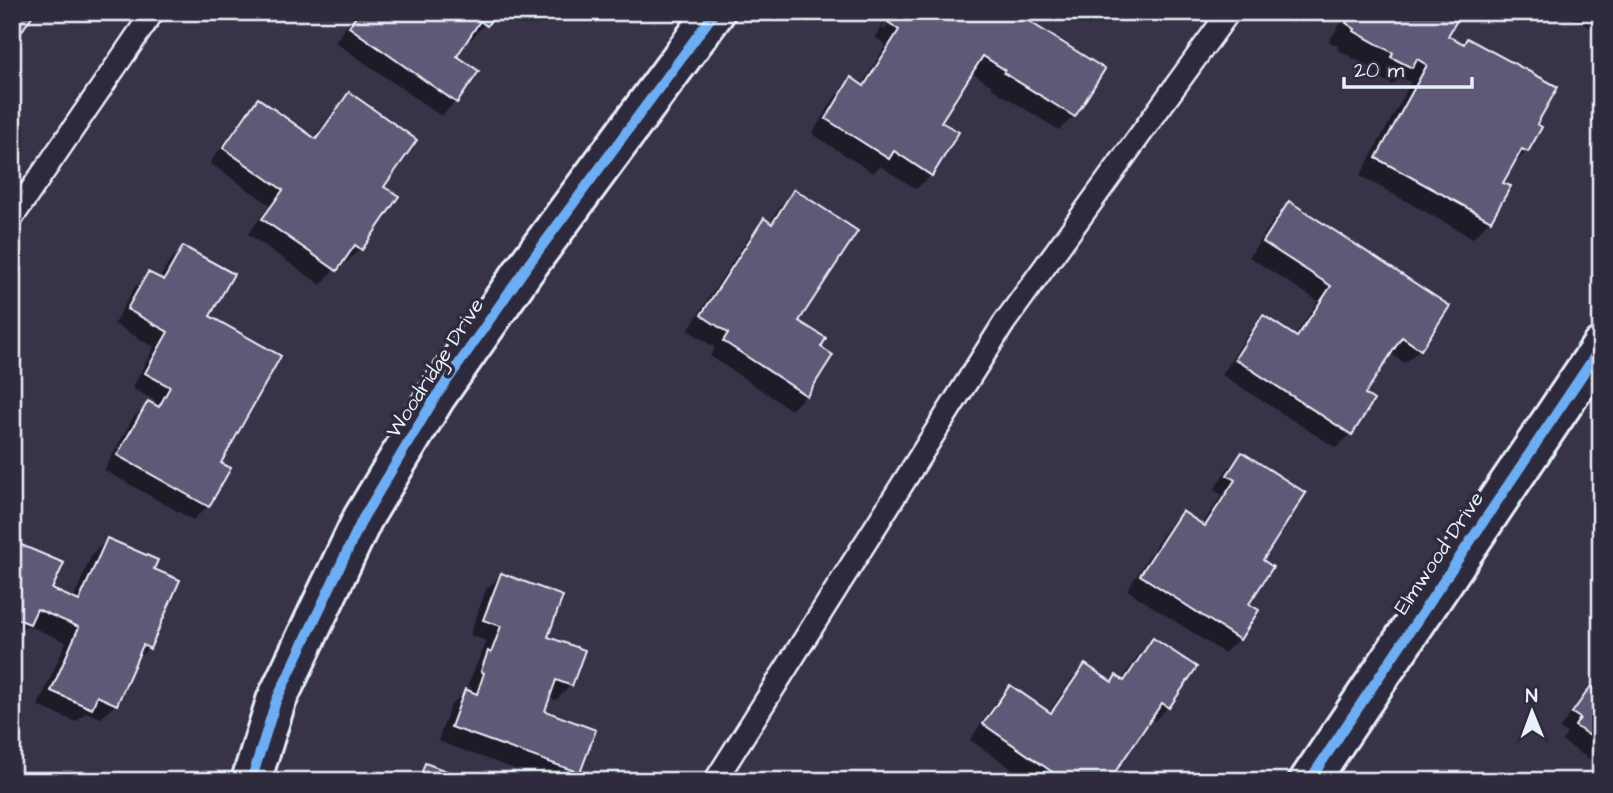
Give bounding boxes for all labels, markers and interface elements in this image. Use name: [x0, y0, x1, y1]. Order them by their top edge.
scale bar: [1344, 46, 1471, 90]
text: 20 m: [1354, 56, 1405, 85]
street label: Woodridge Drive: [379, 293, 493, 444]
street label: Elmwood Drive: [1387, 486, 1491, 620]
north arrow: [1498, 678, 1568, 748]
text: N: [1526, 683, 1538, 710]

